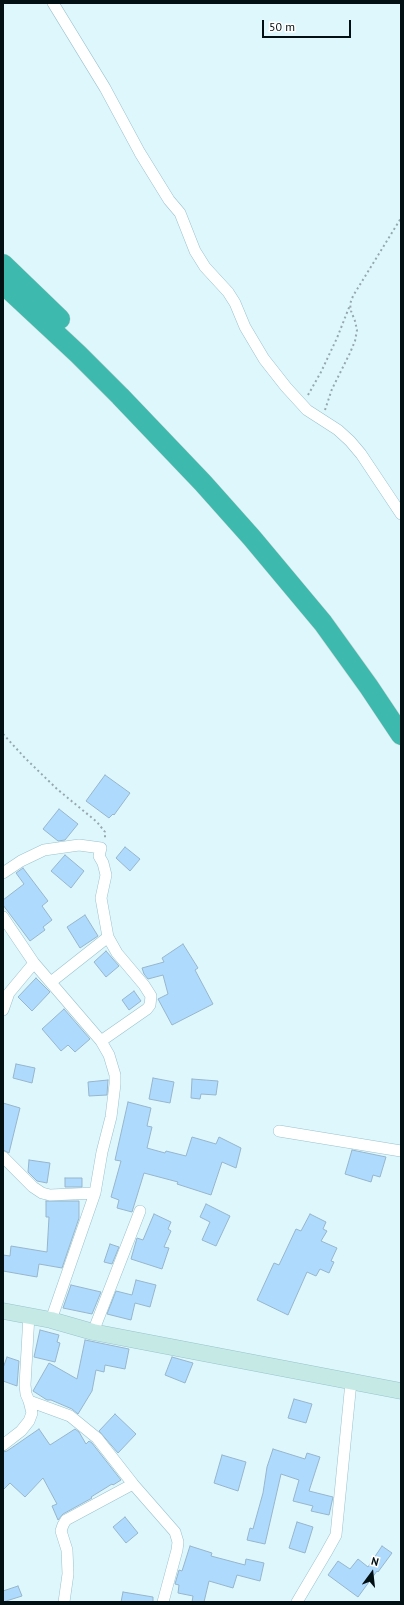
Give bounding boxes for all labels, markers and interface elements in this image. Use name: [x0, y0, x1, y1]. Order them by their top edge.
scale bar: [264, 12, 353, 38]
text: 50 m: [269, 19, 295, 34]
north arrow: [352, 1553, 392, 1593]
text: N: [370, 1554, 380, 1569]

